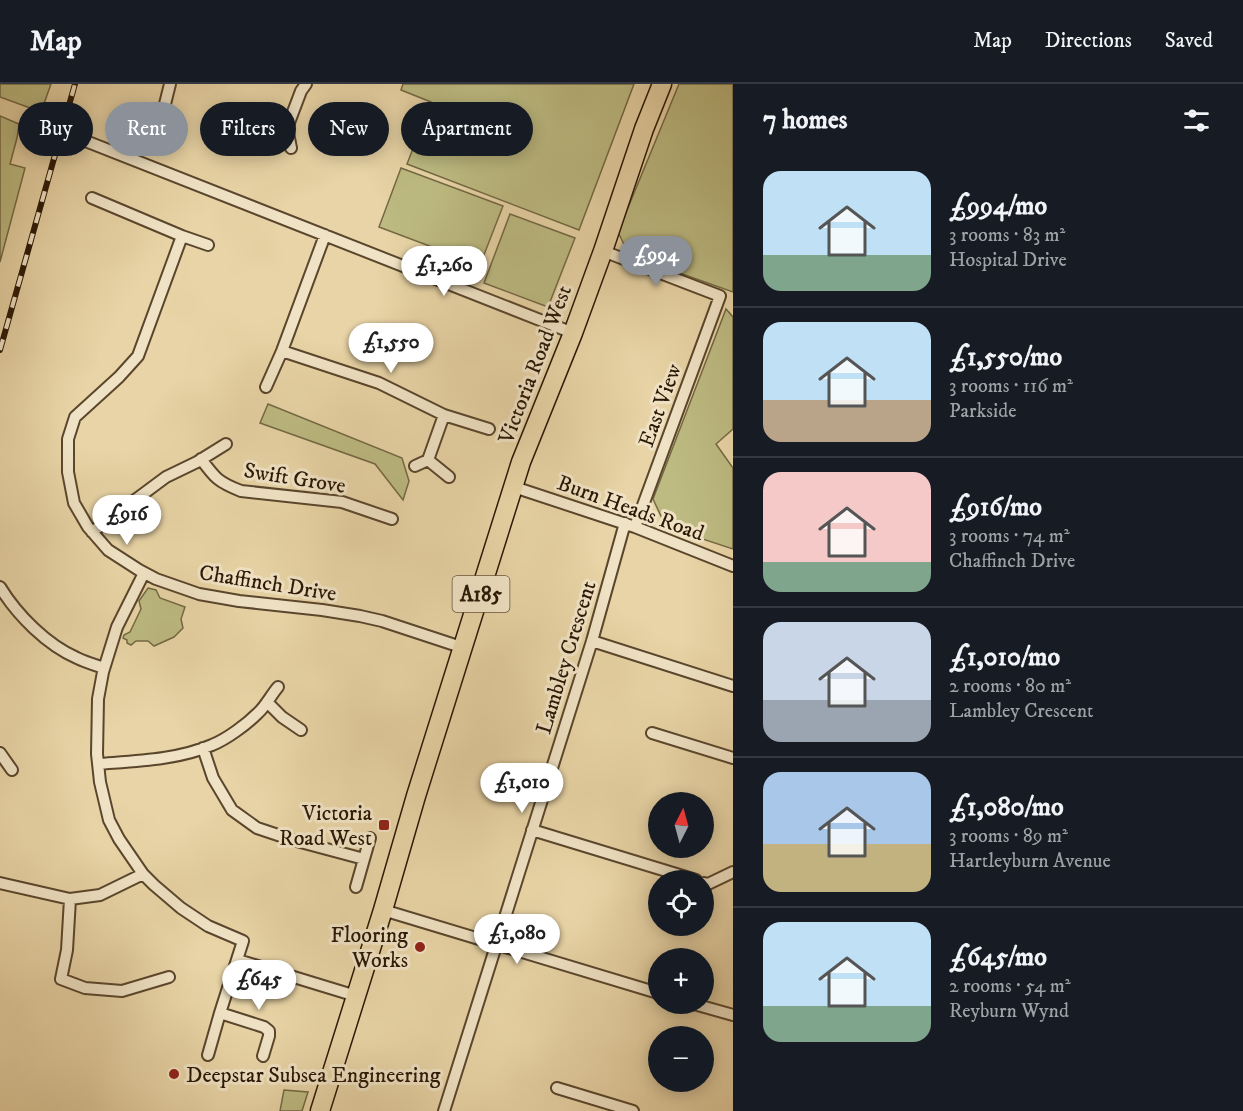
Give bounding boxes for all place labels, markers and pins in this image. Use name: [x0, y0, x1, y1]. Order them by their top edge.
pin: £994: [620, 236, 692, 287]
pin: £1,260: [395, 246, 493, 297]
pin: £1,550: [342, 323, 440, 374]
pin: £916: [91, 495, 163, 546]
pin: £1,010: [473, 763, 571, 814]
place label: Victoria Road West: [279, 800, 373, 852]
marker: Victoria Road West: [377, 818, 391, 832]
pin: £1,080: [468, 914, 566, 965]
place label: Flooring Works: [331, 922, 408, 974]
marker: Flooring Works: [413, 940, 427, 954]
pin: £645: [223, 960, 295, 1011]
place label: Deepstar Subsea Engineering: [186, 1062, 441, 1089]
marker: Deepstar Subsea Engineering: [167, 1067, 181, 1081]

